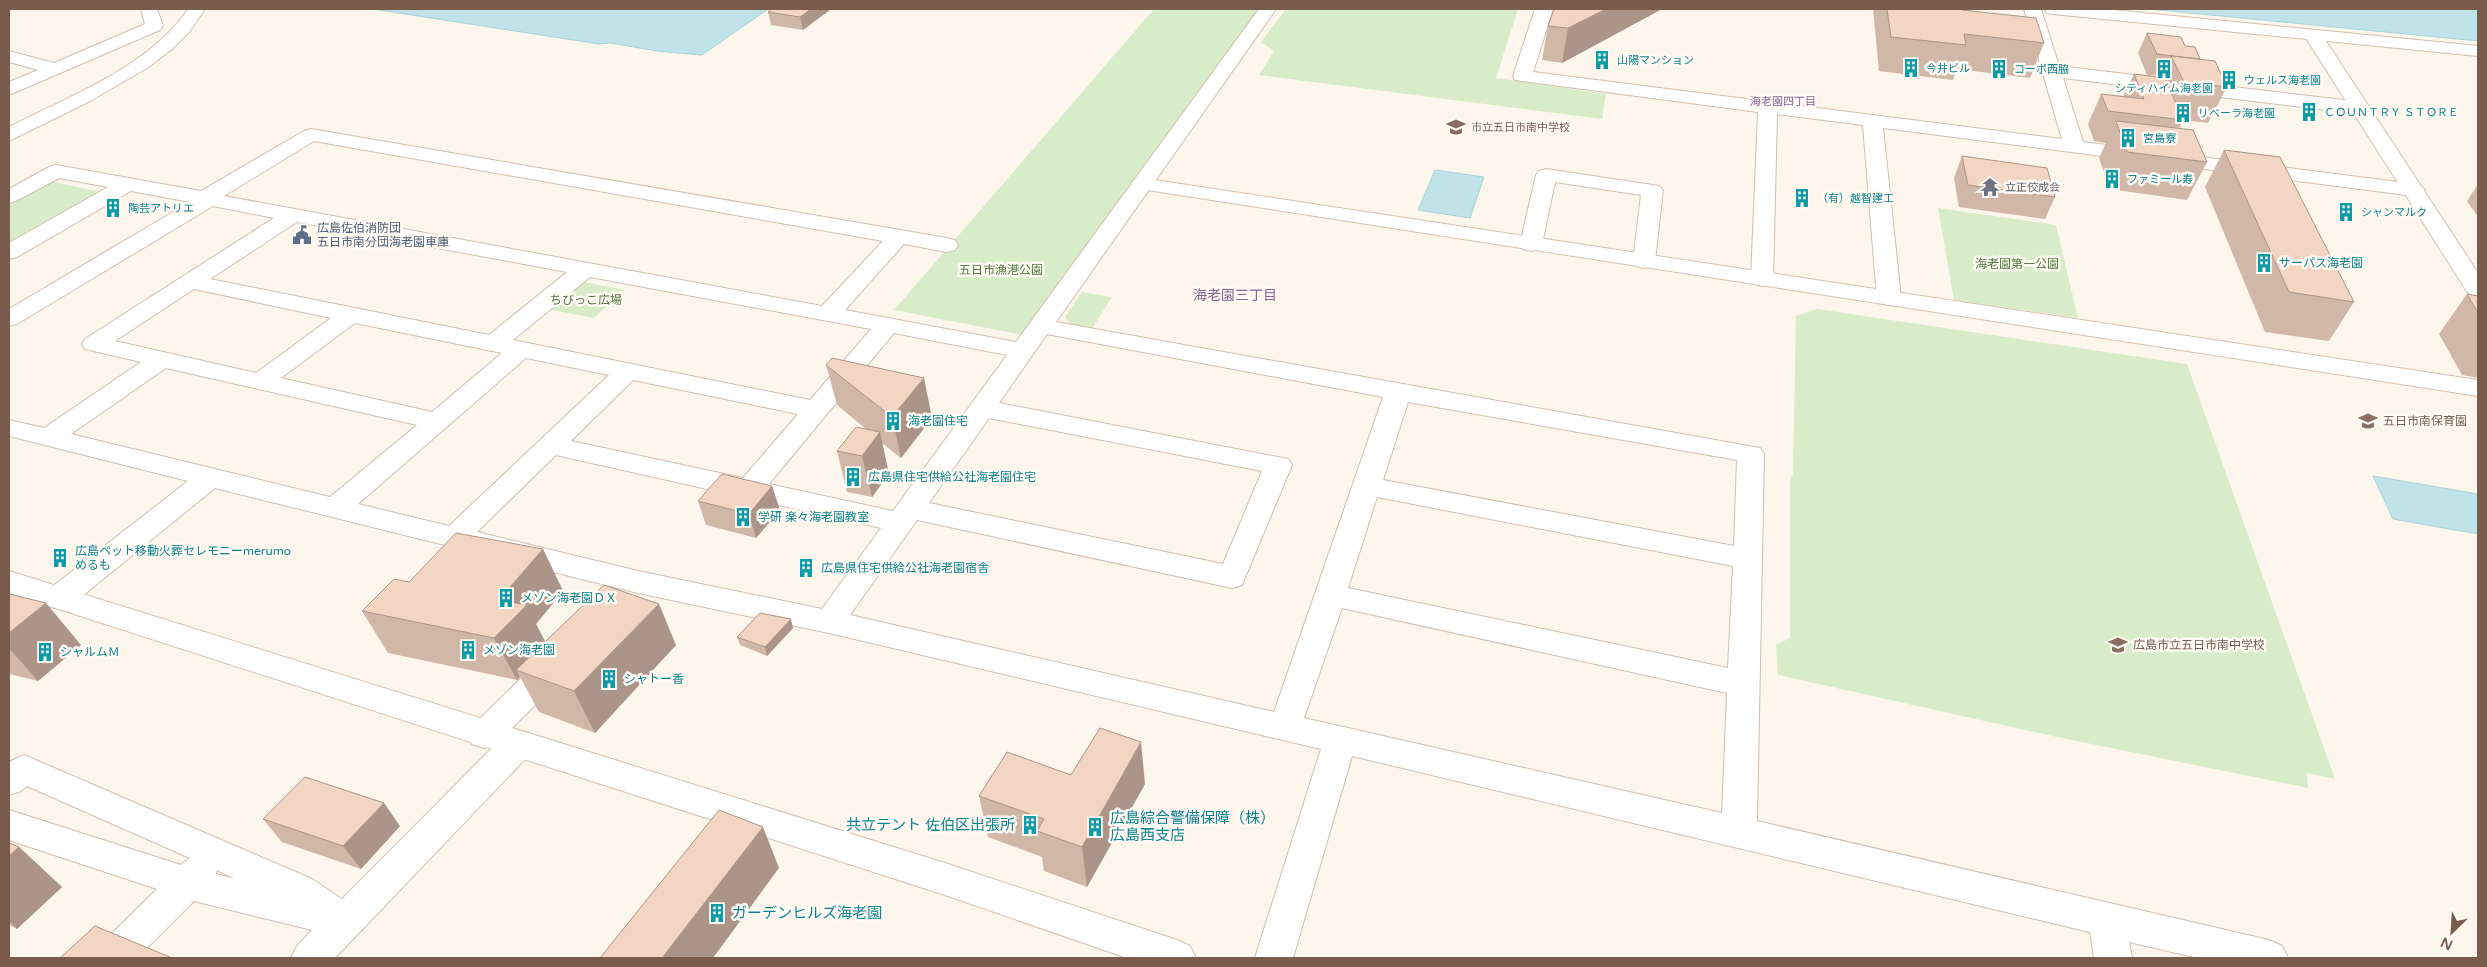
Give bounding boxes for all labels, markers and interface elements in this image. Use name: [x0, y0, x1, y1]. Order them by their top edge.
building icon: 山陽マンション: [1591, 49, 1613, 71]
place label: 山陽マンション: [1617, 54, 1694, 67]
building icon: 今井ビル: [1900, 57, 1922, 79]
building icon: コーポ西脇: [1988, 58, 2010, 80]
building icon: シティハイム海老園: [2153, 58, 2175, 80]
place label: 今井ビル: [1926, 62, 1970, 75]
place label: コーポ西脇: [2014, 63, 2069, 76]
building icon: ウェルス海老園: [2218, 69, 2240, 91]
place label: ウェルス海老園: [2244, 74, 2321, 87]
place label: シティハイム海老園: [2115, 82, 2213, 95]
district label: 海老園四丁目: [1750, 95, 1816, 108]
building icon: ＣＯＵＮＴＲＹ ＳＴＯＲＥ: [2298, 101, 2320, 123]
building icon: リベーラ海老園: [2172, 102, 2194, 124]
place label: ＣＯＵＮＴＲＹ ＳＴＯＲＥ: [2324, 106, 2459, 119]
place label: リベーラ海老園: [2198, 107, 2275, 120]
school or university icon: 市立五日市南中学校: [1445, 116, 1467, 138]
place label: 市立五日市南中学校: [1471, 121, 1570, 134]
building icon: 宮島寮: [2117, 127, 2139, 149]
place label: 宮島寮: [2143, 132, 2176, 145]
building icon: ファミール寿: [2101, 168, 2123, 190]
place label: ファミール寿: [2127, 173, 2193, 186]
temple icon: 立正佼成会: [1979, 176, 2001, 198]
place label: 立正佼成会: [2005, 181, 2060, 194]
building icon: （有）越智建工: [1791, 187, 1813, 209]
place label: （有）越智建工: [1817, 192, 1894, 205]
building icon: 陶芸アトリエ: [102, 197, 124, 219]
building icon: シャンマルク: [2335, 201, 2357, 223]
place label: 陶芸アトリエ: [128, 202, 194, 215]
place label: シャンマルク: [2361, 206, 2427, 219]
place label: 広島佐伯消防団 五日市南分団海老園車庫: [317, 221, 449, 249]
public building icon: 広島佐伯消防団 五日市南分団海老園車庫: [291, 224, 313, 246]
building icon: サーパス海老園: [2253, 252, 2275, 274]
place label: サーパス海老園: [2279, 256, 2363, 270]
park label: 海老園第一公園: [1975, 257, 2059, 271]
park label: 五日市漁港公園: [959, 263, 1043, 277]
district label: 海老園三丁目: [1193, 287, 1277, 304]
park label: ちびっこ広場: [550, 293, 622, 307]
building icon: 海老園住宅: [882, 410, 904, 432]
school or university icon: 五日市南保育園: [2357, 410, 2379, 432]
place label: 海老園住宅: [908, 414, 968, 428]
place label: 五日市南保育園: [2383, 414, 2467, 428]
building icon: 広島県住宅供給公社海老園住宅: [842, 466, 864, 488]
place label: 広島県住宅供給公社海老園住宅: [868, 470, 1036, 484]
building icon: 学研 楽々海老園教室: [732, 506, 754, 528]
place label: 学研 楽々海老園教室: [758, 510, 869, 524]
place label: 広島ペット移動火葬セレモニーmerumo めるも: [75, 544, 291, 572]
building icon: 広島ペット移動火葬セレモニーmerumo めるも: [49, 547, 71, 569]
building icon: 広島県住宅供給公社海老園宿舎: [795, 557, 817, 579]
place label: 広島県住宅供給公社海老園宿舎: [821, 561, 989, 575]
building icon: メゾン海老園ＤＸ: [495, 587, 517, 609]
place label: メゾン海老園ＤＸ: [521, 591, 617, 605]
school or university icon: 広島市立五日市南中学校: [2107, 634, 2129, 656]
place label: 広島市立五日市南中学校: [2133, 638, 2265, 652]
building icon: メゾン海老園: [457, 639, 479, 661]
building icon: シャルムＭ: [34, 641, 56, 663]
place label: メゾン海老園: [483, 643, 555, 657]
place label: シャルムＭ: [60, 645, 120, 659]
building icon: シャトー香: [598, 668, 620, 690]
place label: シャトー香: [624, 672, 684, 686]
place label: 広島綜合警備保障（株） 広島西支店: [1110, 809, 1275, 844]
building icon: 共立テント 佐伯区出張所: [1019, 814, 1041, 836]
place label: 共立テント 佐伯区出張所: [846, 816, 1015, 834]
building icon: 広島綜合警備保障（株） 広島西支店: [1084, 816, 1106, 838]
building icon: ガーデンヒルズ海老園: [706, 902, 728, 924]
place label: ガーデンヒルズ海老園: [732, 904, 882, 922]
north arrow: [2427, 907, 2477, 957]
text: N: [2438, 933, 2455, 953]

